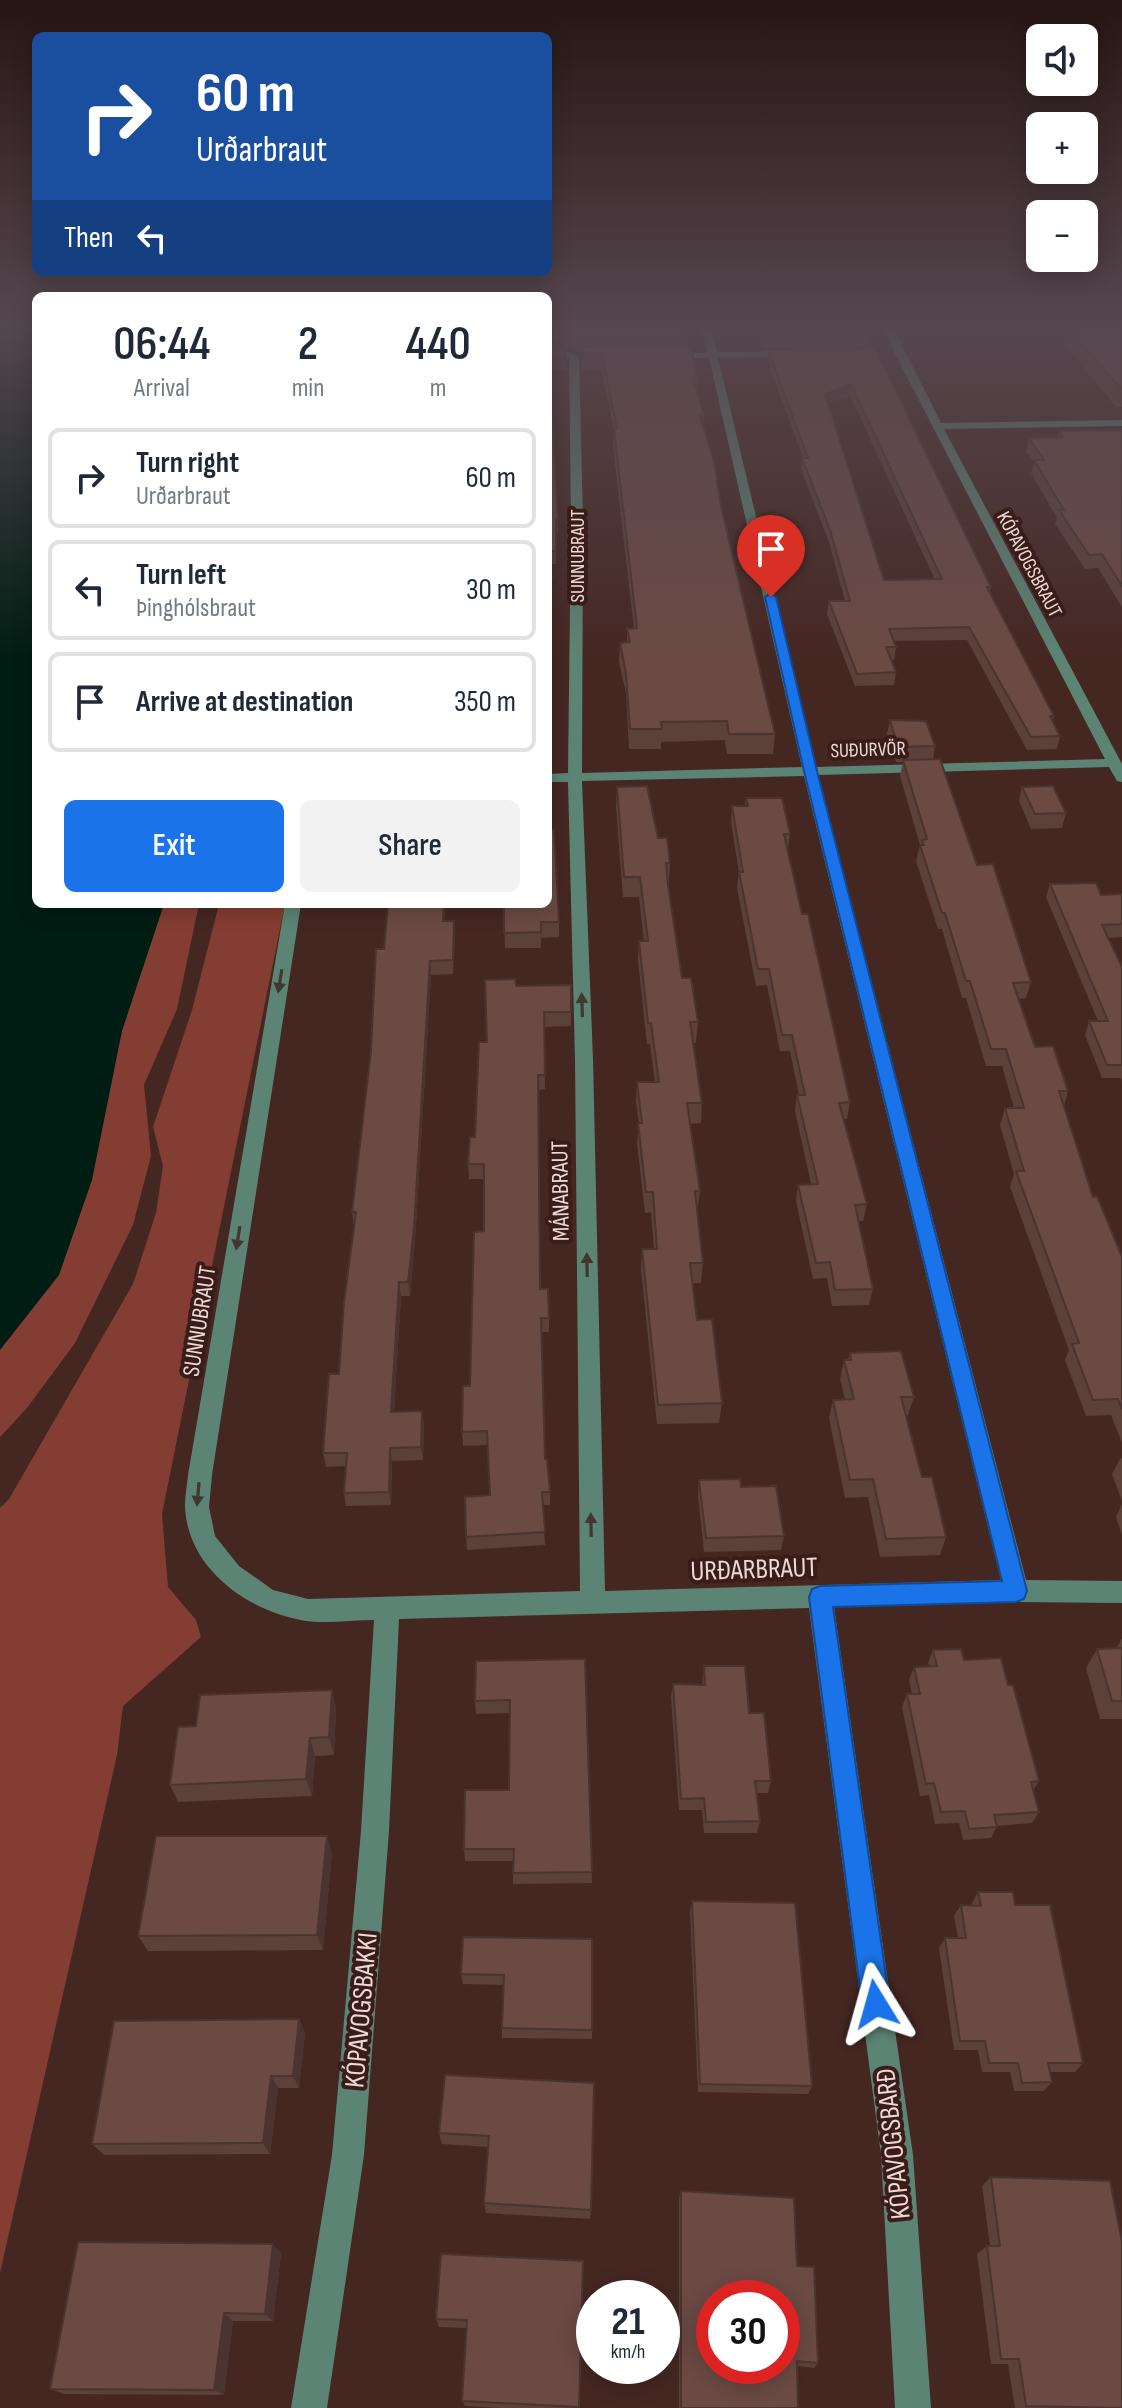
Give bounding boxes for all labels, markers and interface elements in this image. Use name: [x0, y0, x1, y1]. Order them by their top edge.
map controls: [1026, 24, 1098, 272]
button: sound: [1026, 24, 1098, 96]
text: 60 m: [196, 61, 295, 128]
icon: right: [64, 64, 168, 168]
button: +: [1026, 112, 1098, 184]
text: Urðarbraut: [196, 129, 327, 172]
button: −: [1026, 200, 1098, 272]
icon: left: [130, 216, 174, 260]
text: Then: [64, 220, 114, 256]
text: 06:44: [113, 316, 210, 373]
text: 2: [298, 316, 318, 373]
text: 440: [406, 316, 471, 373]
text: Arrival: [134, 373, 190, 404]
text: min: [292, 373, 324, 404]
text: m: [430, 373, 446, 404]
text: Turn right: [136, 445, 239, 481]
icon: right: [68, 456, 112, 500]
text: 60 m: [465, 460, 516, 496]
text: Urðarbraut: [136, 481, 231, 512]
street label: KÓPAVOGSBRAUT: [991, 508, 1067, 621]
street label: SUNNUBRAUT: [566, 509, 590, 603]
pin: [737, 515, 805, 597]
icon: arrive: [749, 527, 793, 571]
text: Turn left: [136, 557, 226, 593]
icon: left: [68, 568, 112, 612]
text: 30 m: [466, 572, 516, 608]
text: Þinghólsbraut: [136, 593, 256, 624]
icon: arrive: [68, 680, 112, 724]
text: Arrive at destination: [136, 684, 353, 720]
text: 350 m: [454, 684, 516, 720]
street label: SUÐURVÖR: [830, 737, 906, 763]
button: Exit: [64, 800, 284, 892]
button: Share: [300, 800, 520, 892]
one-way arrow: [274, 969, 286, 994]
one-way arrow: [576, 992, 589, 1017]
street label: MÁNABRAUT: [545, 1140, 576, 1241]
one-way arrow: [232, 1225, 244, 1250]
one-way arrow: [581, 1252, 593, 1277]
street label: SUNNUBRAUT: [176, 1263, 223, 1379]
one-way arrow: [191, 1482, 204, 1507]
one-way arrow: [585, 1512, 597, 1537]
street label: URÐARBRAUT: [690, 1551, 818, 1588]
street label: KÓPAVOGSBAKKI: [338, 1931, 385, 2089]
position arrow: [834, 1962, 918, 2046]
street label: KÓPAVOGSBARÐ: [869, 2067, 918, 2221]
speed limit sign: 30: [696, 2280, 800, 2384]
text: 21: [611, 2298, 645, 2346]
text: km/h: [611, 2340, 645, 2364]

